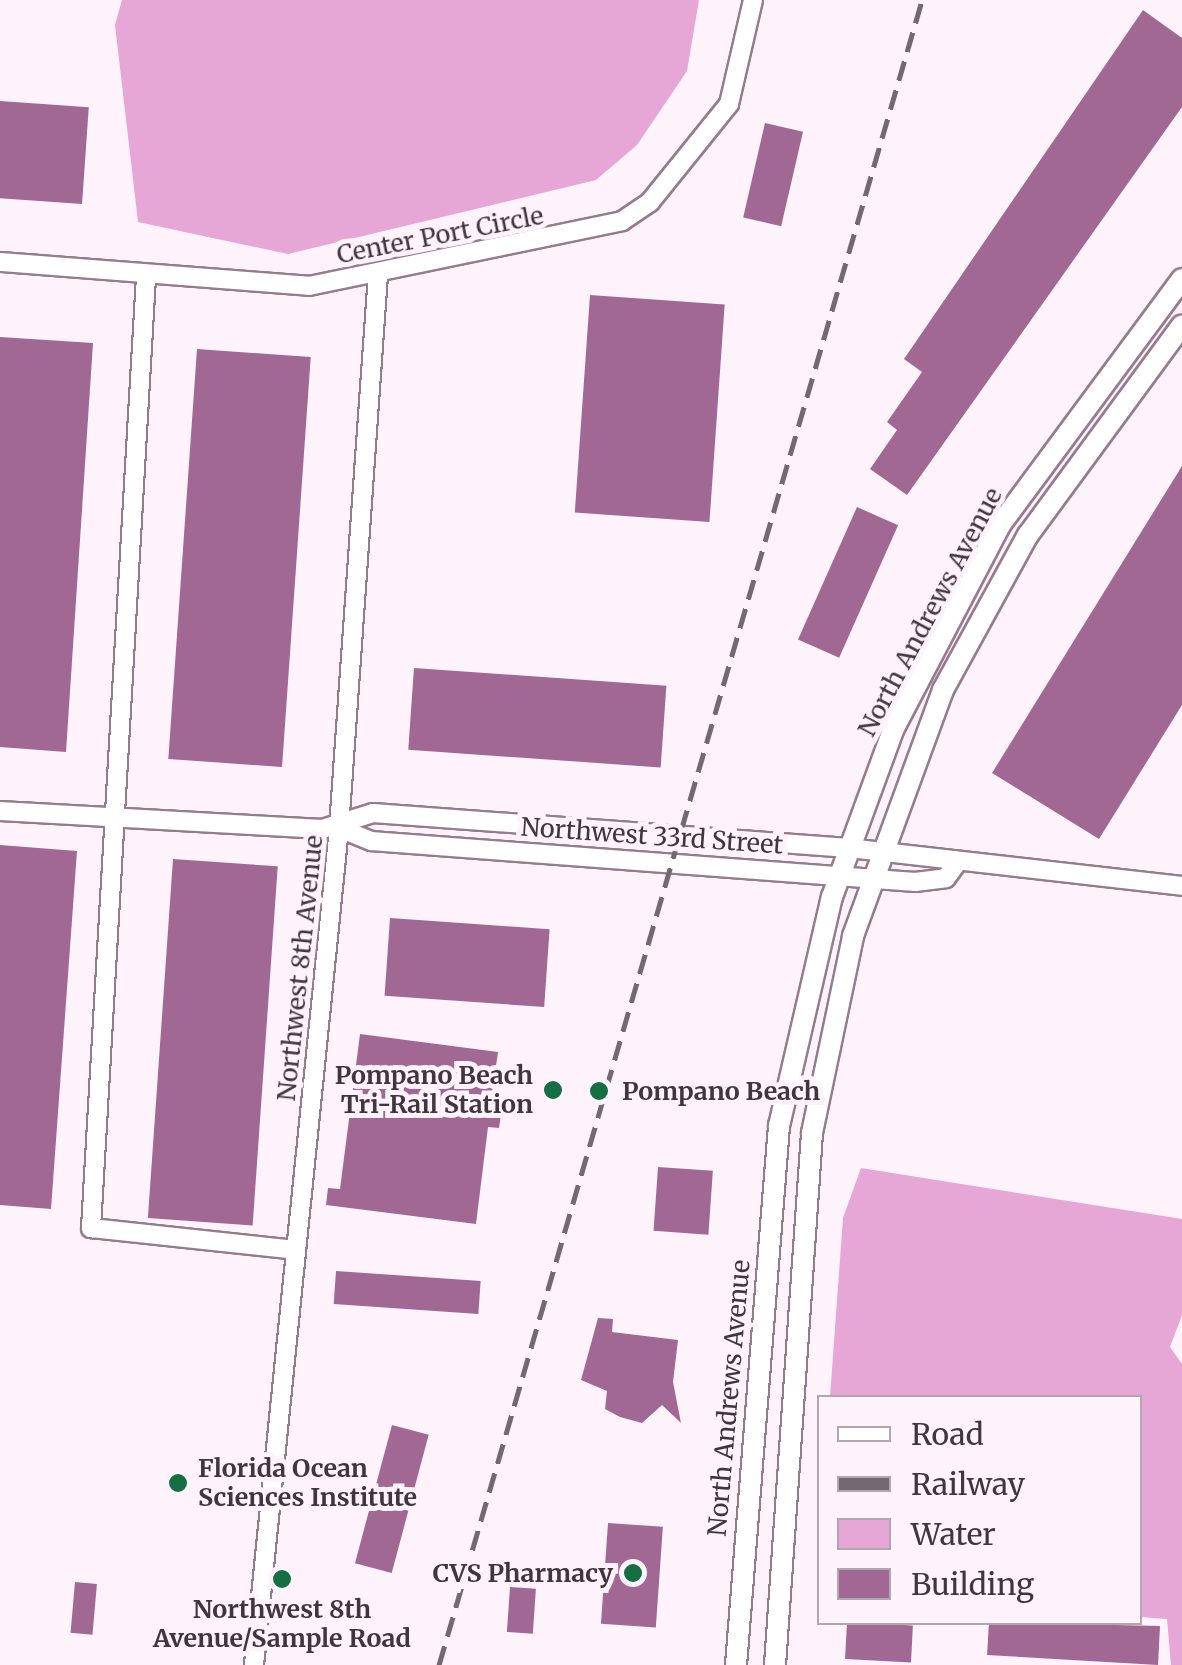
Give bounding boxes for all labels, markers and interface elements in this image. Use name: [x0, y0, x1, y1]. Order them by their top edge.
street label: Center Port Circle: [334, 200, 546, 270]
street label: North Andrews Avenue: [852, 483, 1008, 741]
street label: Northwest 33rd Street: [520, 812, 784, 860]
street label: Northwest 8th Avenue: [271, 833, 329, 1103]
place label: Pompano Beach Tri-Rail Station: [335, 1061, 533, 1120]
place label: Pompano Beach: [622, 1076, 820, 1106]
marker: Pompano Beach: [586, 1078, 612, 1104]
marker: Pompano Beach Tri-Rail Station: [542, 1079, 564, 1101]
street label: North Andrews Avenue: [702, 1259, 756, 1537]
legend: [817, 1395, 1142, 1625]
text: Road: [911, 1415, 984, 1453]
place label: Florida Ocean Sciences Institute: [198, 1454, 417, 1513]
text: Railway: [911, 1465, 1025, 1503]
marker: Florida Ocean Sciences Institute: [167, 1472, 189, 1494]
text: Water: [911, 1515, 996, 1553]
place label: CVS Pharmacy: [433, 1558, 613, 1588]
marker: CVS Pharmacy: [622, 1562, 644, 1584]
text: Building: [911, 1565, 1034, 1603]
marker: Northwest 8th Avenue/Sample Road: [271, 1568, 293, 1590]
place label: Northwest 8th Avenue/Sample Road: [153, 1595, 411, 1654]

